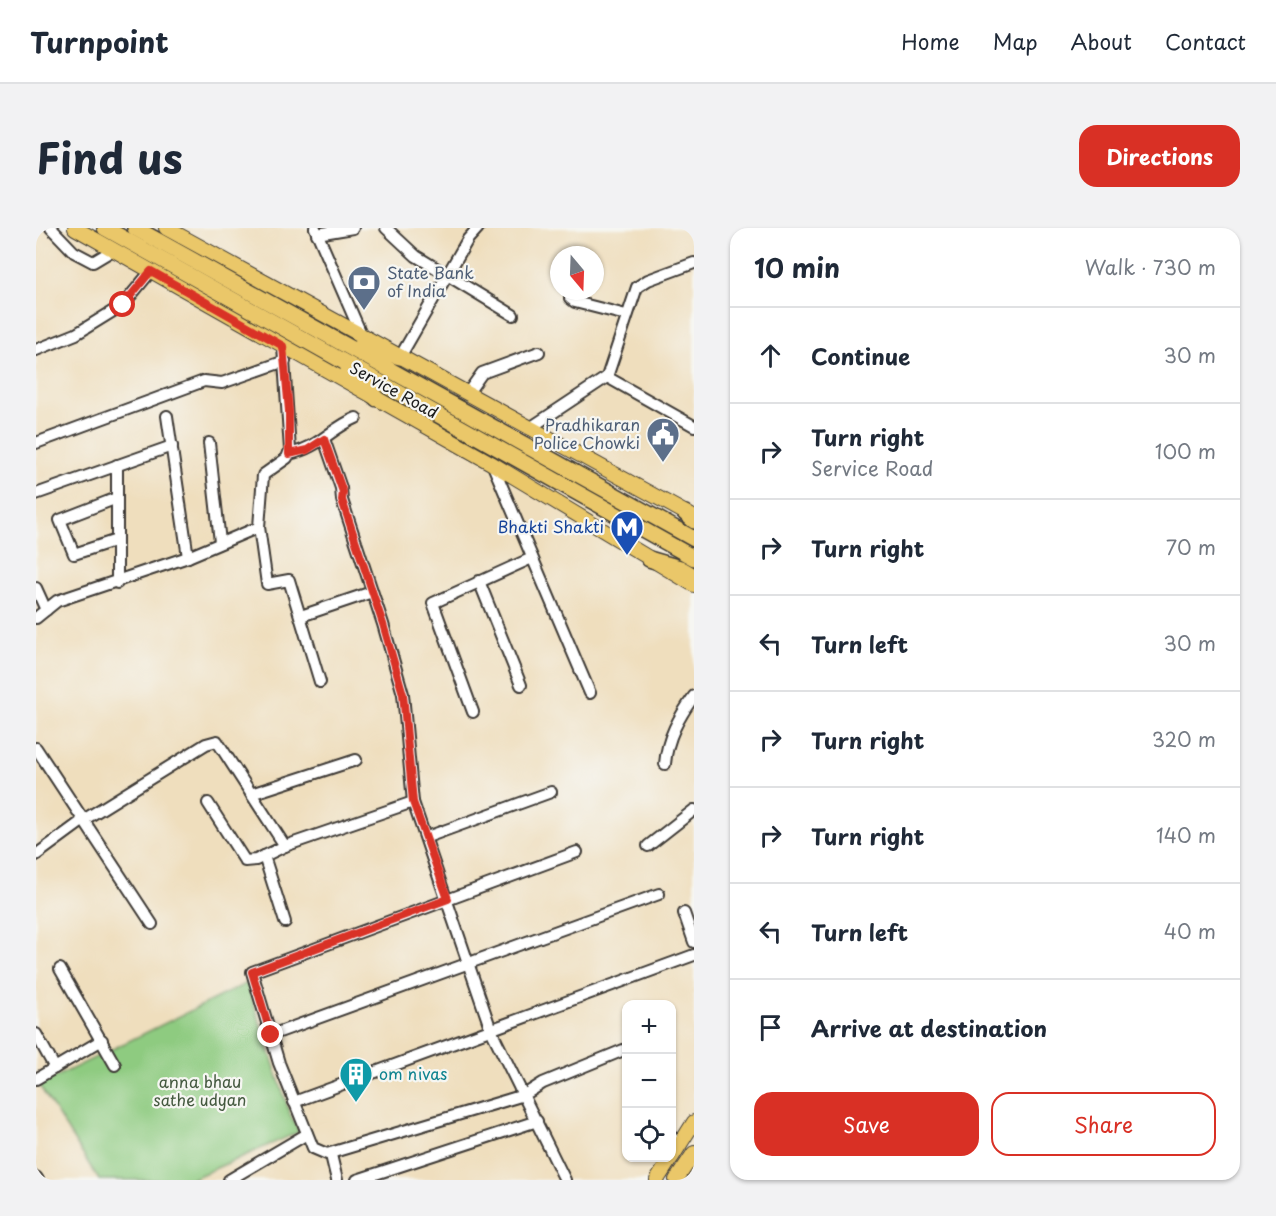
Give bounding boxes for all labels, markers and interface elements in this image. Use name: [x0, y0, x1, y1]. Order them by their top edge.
text: Turnpoint: [30, 20, 169, 63]
text: Home: [901, 25, 960, 57]
text: Map: [993, 25, 1038, 57]
text: About: [1071, 25, 1132, 57]
text: Contact: [1165, 25, 1246, 57]
text: Find us: [36, 125, 183, 188]
button: Directions: [1079, 125, 1240, 187]
north arrow: [550, 246, 604, 300]
text: 10 min: [754, 248, 840, 287]
text: Walk · 730 m: [1085, 252, 1216, 282]
place label: State Bank of India: [387, 260, 474, 302]
bank icon: State Bank of India: [346, 264, 382, 311]
route start: [109, 291, 135, 317]
icon: ahead: [754, 339, 787, 372]
text: Continue: [811, 339, 910, 372]
text: 30 m: [1163, 340, 1216, 370]
street label: Service Road: [346, 355, 443, 423]
place label: Pradhikaran Police Chowki: [534, 412, 640, 454]
public building icon: Pradhikaran Police Chowki: [645, 416, 681, 463]
text: Turn right: [811, 420, 924, 453]
icon: right: [754, 435, 787, 468]
text: 100 m: [1155, 436, 1216, 466]
text: Service Road: [811, 453, 933, 483]
metro station icon: Bhakti Shakti: [609, 509, 645, 556]
place label: Bhakti Shakti: [498, 514, 604, 538]
icon: right: [754, 531, 787, 564]
text: Turn right: [811, 531, 924, 564]
text: 70 m: [1166, 532, 1216, 562]
icon: left: [754, 627, 787, 660]
text: Turn left: [811, 627, 908, 660]
text: 30 m: [1163, 628, 1216, 658]
icon: right: [754, 723, 787, 756]
text: Turn right: [811, 723, 924, 756]
text: 320 m: [1152, 724, 1216, 754]
icon: right: [754, 819, 787, 852]
text: Turn right: [811, 819, 924, 852]
text: 140 m: [1156, 820, 1216, 850]
icon: left: [754, 915, 787, 948]
text: Turn left: [811, 915, 908, 948]
text: 40 m: [1164, 916, 1216, 946]
map controls: [622, 1000, 676, 1162]
button: +: [622, 1000, 676, 1054]
icon: arrive: [754, 1011, 787, 1044]
text: Arrive at destination: [811, 1011, 1047, 1044]
route end: [257, 1021, 283, 1047]
button: −: [622, 1054, 676, 1108]
building icon: om nivas: [338, 1056, 374, 1103]
place label: om nivas: [379, 1061, 447, 1085]
park label: anna bhau sathe udyan: [154, 1069, 246, 1111]
button: Save: [754, 1092, 979, 1156]
button: Share: [991, 1092, 1216, 1156]
button: locate: [622, 1108, 676, 1162]

